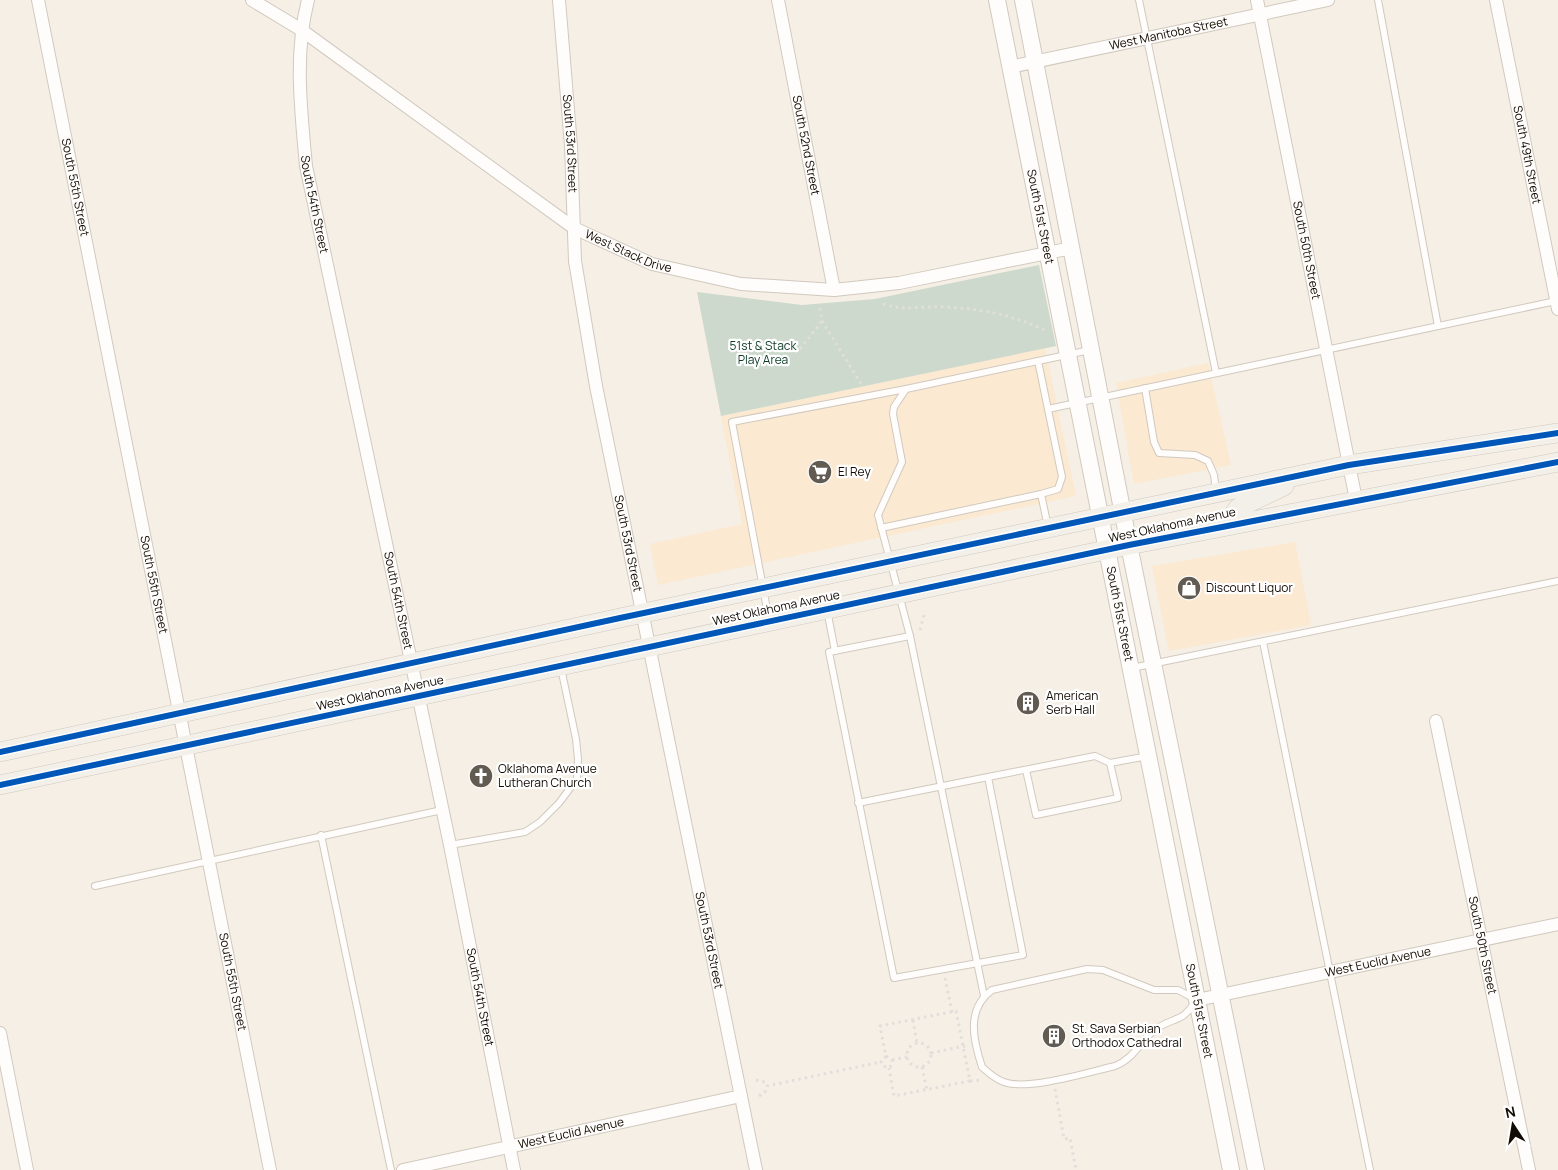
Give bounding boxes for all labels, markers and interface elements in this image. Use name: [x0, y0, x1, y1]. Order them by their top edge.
street label: West Manitoba Street: [1107, 12, 1230, 54]
street label: South 53rd Street: [559, 94, 582, 193]
street label: South 52nd Street: [789, 94, 825, 197]
street label: South 49th Street: [1509, 104, 1546, 206]
street label: South 55th Street: [58, 137, 94, 238]
street label: South 54th Street: [297, 154, 333, 255]
street label: South 51st Street: [1023, 168, 1059, 266]
street label: South 50th Street: [1289, 199, 1325, 301]
street label: West Stack Drive: [582, 225, 673, 276]
park label: 51st & Stack Play Area: [730, 337, 797, 368]
supermarket icon: El Rey: [807, 459, 833, 485]
place label: El Rey: [838, 463, 872, 480]
street label: South 53rd Street: [610, 493, 647, 594]
street label: West Oklahoma Avenue: [1107, 503, 1237, 546]
street label: South 55th Street: [136, 534, 172, 635]
street label: South 54th Street: [380, 550, 417, 651]
street label: South 51st Street: [1102, 565, 1138, 663]
shop icon: Discount Liquor: [1176, 575, 1202, 601]
place label: Discount Liquor: [1206, 579, 1293, 596]
street label: West Oklahoma Avenue: [711, 586, 841, 629]
street label: West Oklahoma Avenue: [315, 671, 445, 714]
place label: American Serb Hall: [1046, 687, 1098, 718]
building icon: American Serb Hall: [1015, 690, 1041, 716]
place label: Oklahoma Avenue Lutheran Church: [498, 760, 597, 791]
church icon: Oklahoma Avenue Lutheran Church: [468, 763, 494, 789]
street label: South 53rd Street: [691, 890, 728, 990]
street label: South 50th Street: [1464, 894, 1501, 996]
street label: South 55th Street: [215, 931, 251, 1032]
street label: West Euclid Avenue: [1323, 942, 1432, 981]
street label: South 54th Street: [462, 946, 498, 1048]
street label: South 51st Street: [1182, 962, 1218, 1060]
place label: St. Sava Serbian Orthodox Cathedral: [1072, 1020, 1182, 1051]
building icon: St. Sava Serbian Orthodox Cathedral: [1041, 1023, 1067, 1049]
north arrow: [1488, 1100, 1538, 1150]
text: N: [1503, 1101, 1517, 1122]
street label: West Euclid Avenue: [516, 1113, 625, 1153]

